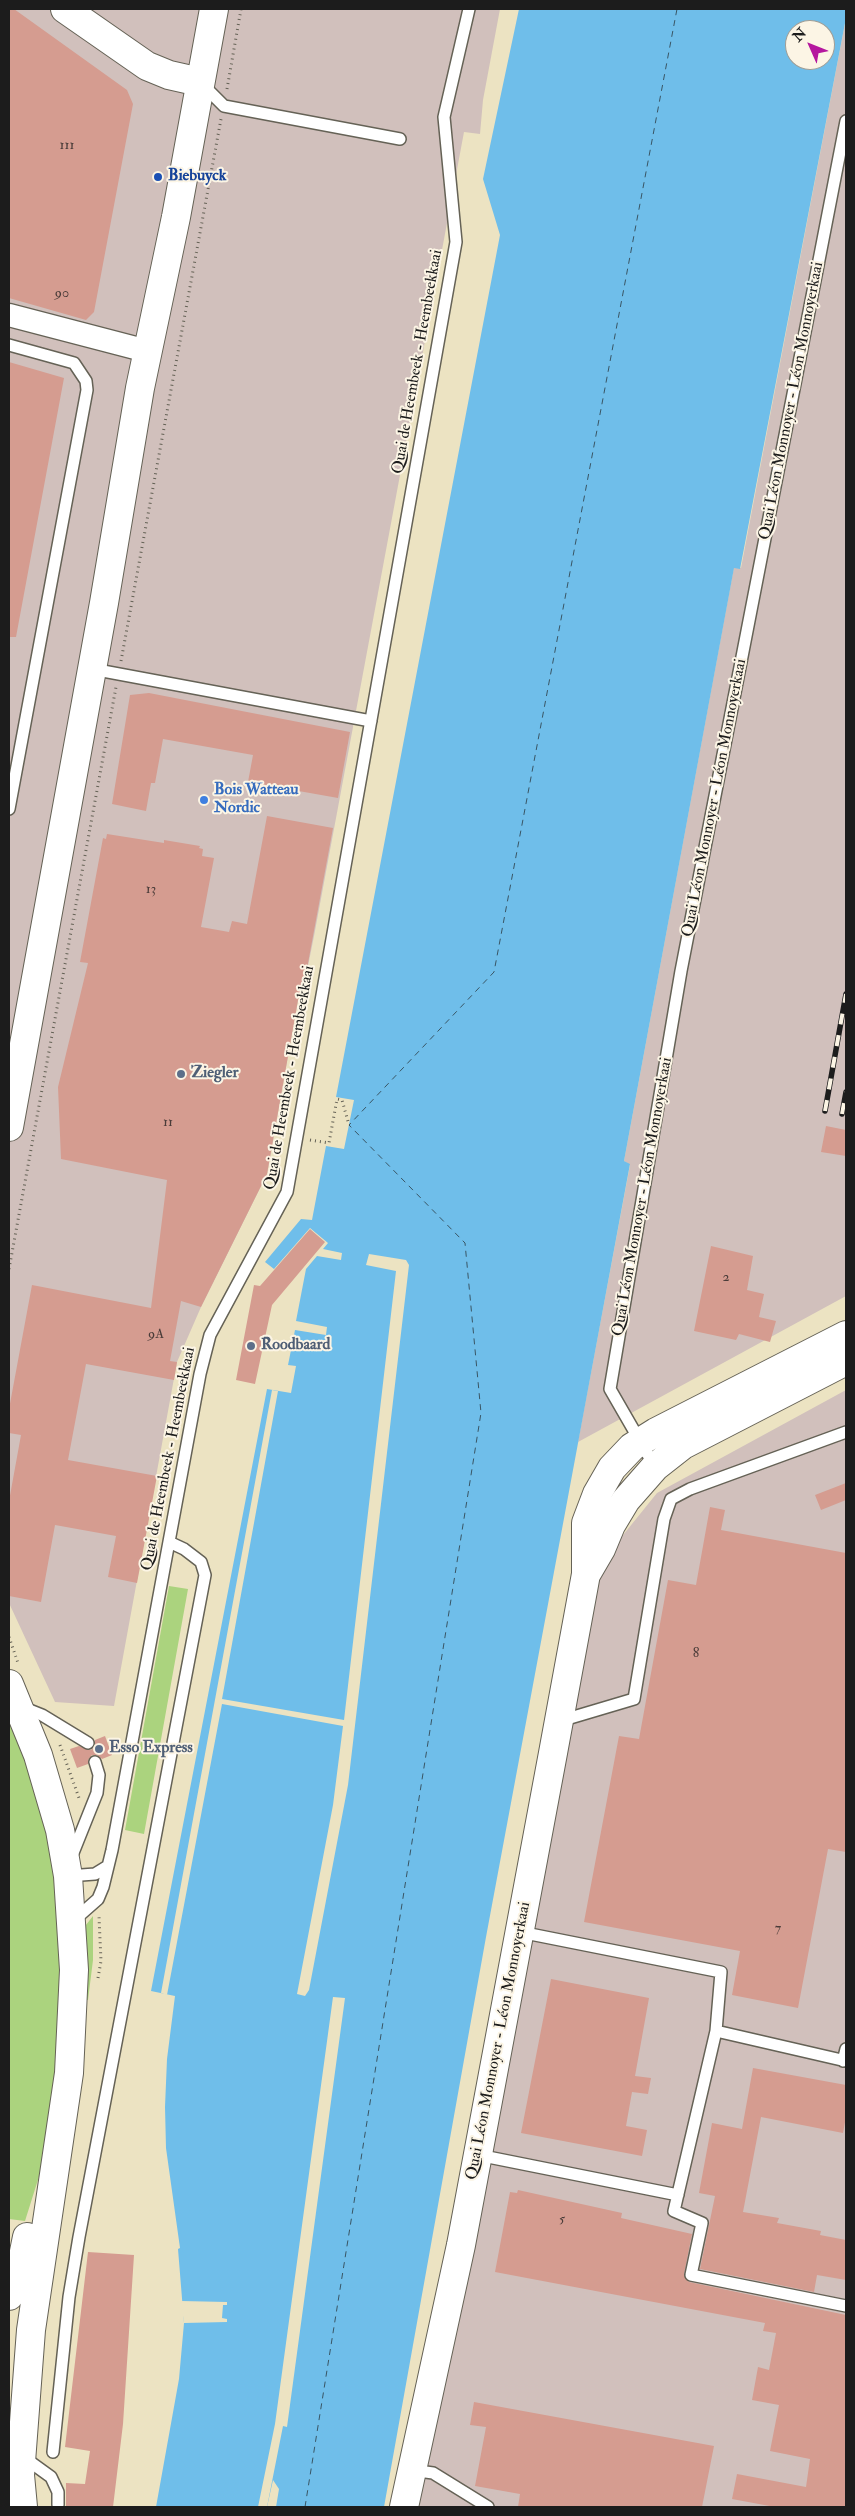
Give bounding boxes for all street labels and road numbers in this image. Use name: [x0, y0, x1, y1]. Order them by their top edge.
street label: Quai de Heembeek - Heembeekkaai: [389, 248, 447, 476]
street label: Quai Léon Monnoyer - Léon Monnoyerkaai: [756, 260, 828, 542]
street label: Quai Léon Monnoyer - Léon Monnoyerkaai: [679, 657, 751, 939]
street label: Quai de Heembeek - Heembeekkaai: [261, 964, 319, 1192]
street label: Quai Léon Monnoyer - Léon Monnoyerkaai: [609, 1056, 677, 1338]
street label: Quai de Heembeek - Heembeekkaai: [138, 1346, 200, 1572]
street label: Quai Léon Monnoyer - Léon Monnoyerkaai: [463, 1900, 535, 2182]

